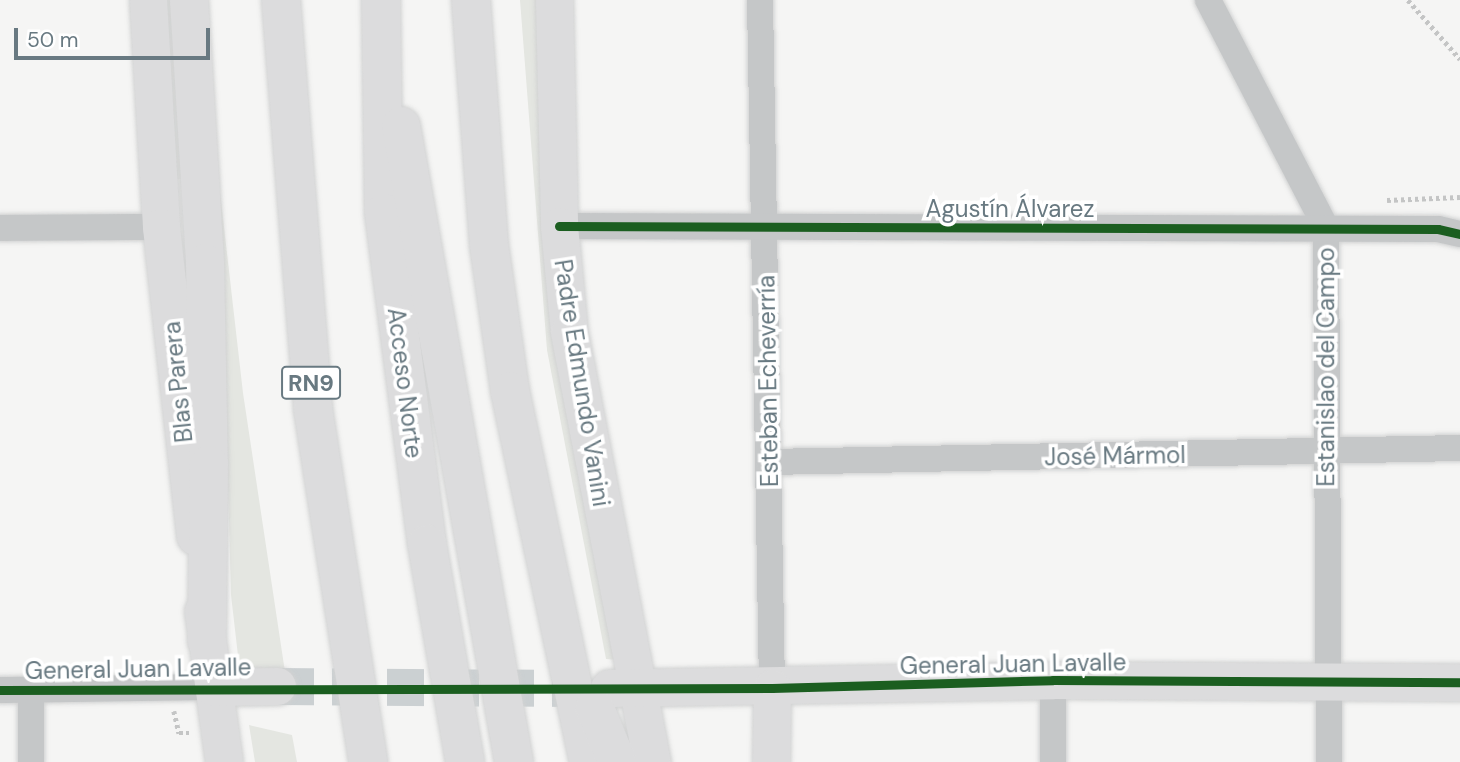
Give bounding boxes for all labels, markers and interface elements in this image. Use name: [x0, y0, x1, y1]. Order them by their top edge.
scale bar: [18, 14, 214, 58]
text: 50 m: [27, 26, 78, 54]
street label: Agustín Álvarez: [926, 195, 1094, 223]
street label: Estanislao del Campo: [1312, 247, 1340, 487]
street label: Padre Edmundo Vanini: [548, 257, 616, 509]
street label: Esteban Echeverría: [752, 275, 784, 487]
street label: Acceso Norte: [381, 306, 429, 460]
street label: Blas Parera: [157, 320, 199, 444]
road number: RN9: [280, 364, 342, 402]
street label: José Mármol: [1044, 440, 1186, 472]
street label: General Juan Lavalle: [899, 648, 1127, 680]
street label: General Juan Lavalle: [24, 653, 252, 685]

